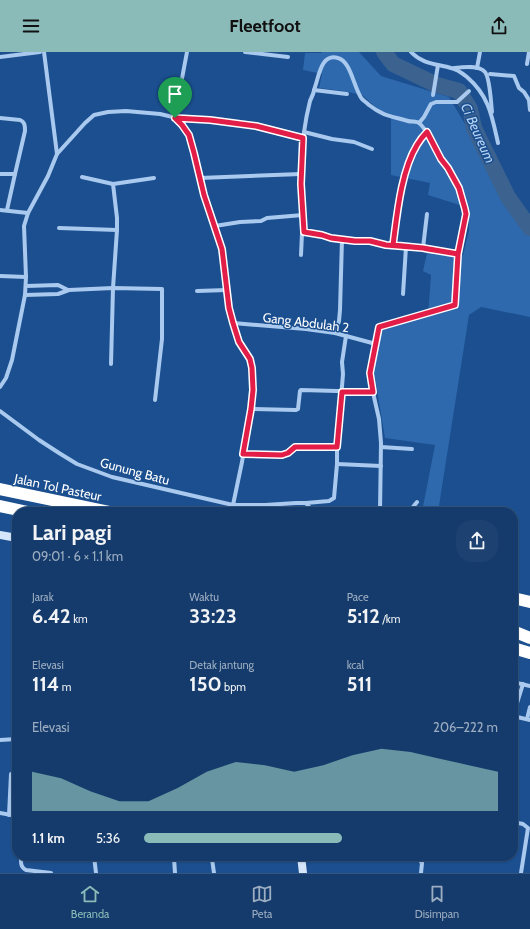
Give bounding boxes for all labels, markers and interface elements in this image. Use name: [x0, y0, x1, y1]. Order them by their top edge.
icon: menu: [20, 15, 42, 37]
text: Fleetfoot: [229, 15, 301, 37]
icon: share: [488, 15, 510, 37]
pin: [158, 77, 192, 118]
icon: arrive: [164, 83, 186, 105]
water label: Ci Beureum: [457, 100, 499, 166]
street label: Gang Abdulah 2: [262, 309, 350, 335]
street label: Gunung Batu: [99, 454, 172, 488]
street label: Jalan Tol Pasteur: [12, 470, 104, 504]
text: Lari pagi: [32, 519, 112, 546]
button: share: [456, 520, 498, 562]
text: 09:01 · 6 × 1.1 km: [32, 548, 123, 564]
text: Jarak: [32, 590, 54, 604]
text: Waktu: [189, 590, 219, 604]
text: Pace: [347, 590, 369, 604]
text: 6.42: [32, 604, 71, 628]
text: 33:23: [189, 604, 237, 628]
text: 5:12: [347, 604, 380, 628]
text: km: [71, 612, 88, 626]
text: /km: [380, 612, 400, 626]
text: Elevasi: [32, 658, 64, 672]
text: Detak jantung: [189, 658, 254, 672]
text: kcal: [347, 658, 364, 672]
text: 114: [32, 672, 59, 696]
text: 150: [189, 672, 222, 696]
text: 511: [347, 672, 372, 696]
text: m: [59, 680, 71, 694]
text: bpm: [222, 680, 246, 694]
text: Elevasi: [32, 719, 70, 735]
text: 206–222 m: [433, 719, 498, 735]
text: 1.1 km: [32, 830, 65, 846]
text: 5:36: [96, 830, 120, 846]
tab: Beranda: [71, 883, 109, 921]
tab: Peta: [251, 883, 273, 921]
tab: Disimpan: [415, 883, 459, 921]

